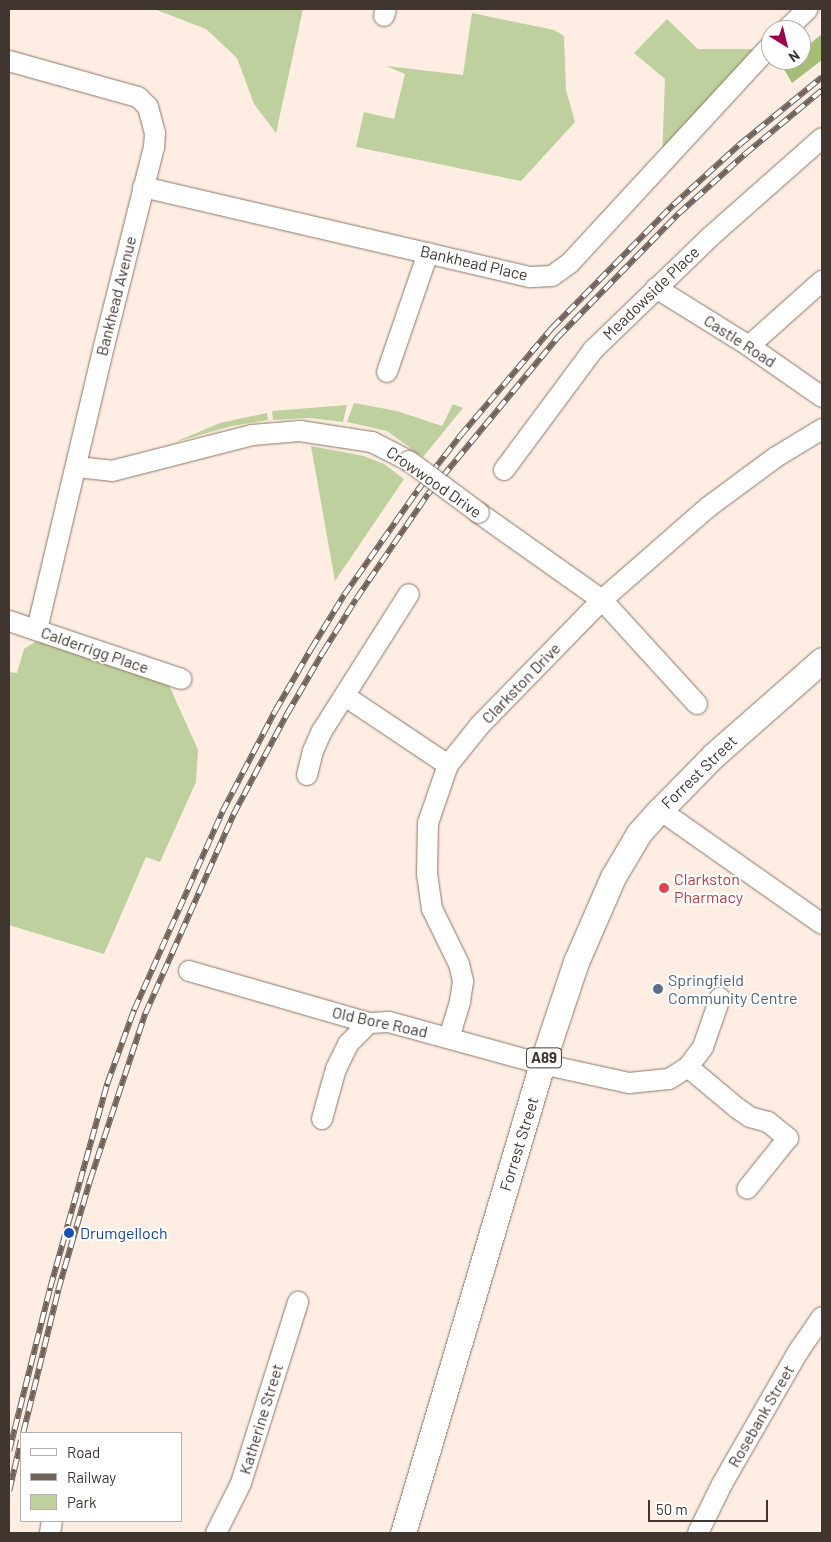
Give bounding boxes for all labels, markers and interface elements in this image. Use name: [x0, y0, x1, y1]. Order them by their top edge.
north arrow: [761, 20, 811, 70]
text: N: [786, 47, 803, 66]
street label: Bankhead Avenue: [92, 234, 140, 358]
street label: Bankhead Place: [418, 241, 530, 285]
street label: Meadowside Place: [599, 242, 703, 344]
street label: Castle Road: [700, 311, 780, 371]
street label: Crowwood Drive: [383, 442, 485, 522]
street label: Calderrigg Place: [39, 623, 151, 677]
street label: Clarkston Drive: [478, 639, 564, 727]
street label: Forrest Street: [657, 731, 741, 813]
place label: Clarkston Pharmacy: [674, 869, 743, 907]
marker: Clarkston Pharmacy: [658, 882, 670, 894]
place label: Springfield Community Centre: [668, 970, 798, 1008]
marker: Springfield Community Centre: [652, 983, 664, 995]
street label: Old Bore Road: [330, 1003, 430, 1041]
road number: A89: [525, 1046, 563, 1070]
street label: Forrest Street: [496, 1095, 542, 1193]
place label: Drumgelloch: [80, 1223, 168, 1243]
marker: Drumgelloch: [62, 1226, 76, 1240]
street label: Katherine Street: [235, 1361, 287, 1477]
street label: Rosebank Street: [724, 1361, 798, 1471]
legend: [20, 1432, 182, 1522]
text: Road: [67, 1443, 100, 1461]
text: Railway: [67, 1468, 116, 1486]
scale bar: [651, 1490, 771, 1522]
text: Park: [67, 1493, 96, 1511]
text: 50 m: [656, 1500, 688, 1518]

